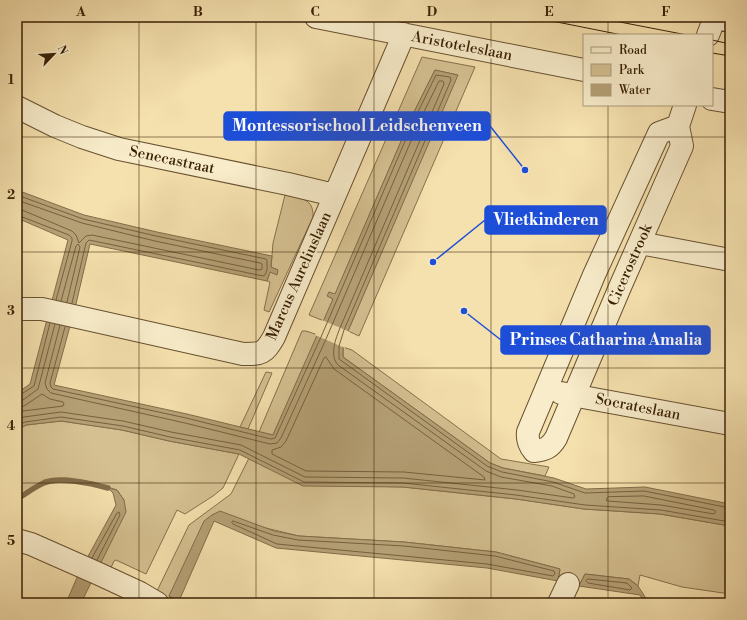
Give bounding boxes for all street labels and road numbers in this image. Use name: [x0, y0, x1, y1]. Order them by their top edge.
street label: Aristoteleslaan: [409, 27, 514, 65]
street label: Senecastraat: [128, 142, 217, 178]
street label: Marcus Aureliuslaan: [262, 209, 336, 343]
street label: Cicerostrook: [603, 220, 657, 309]
street label: Socrateslaan: [594, 389, 682, 425]

